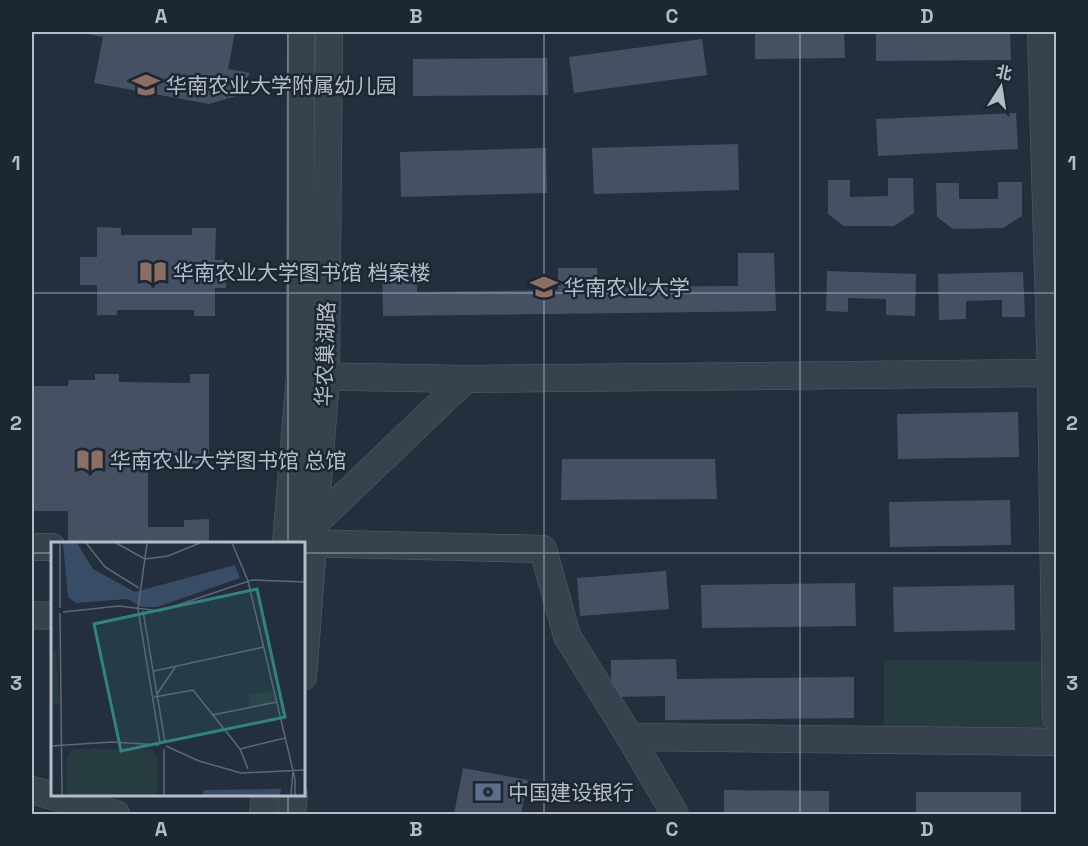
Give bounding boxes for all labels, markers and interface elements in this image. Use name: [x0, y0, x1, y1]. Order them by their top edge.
text: A: [155, 3, 168, 29]
text: B: [409, 3, 423, 29]
text: C: [666, 3, 679, 29]
text: D: [920, 3, 934, 29]
north arrow: [971, 57, 1031, 117]
text: 北: [994, 61, 1014, 85]
school or university icon: 华南农业大学附属幼儿园: [131, 70, 161, 100]
place label: 华南农业大学附属幼儿园: [166, 72, 397, 99]
text: 1: [11, 150, 21, 176]
text: 1: [1067, 150, 1077, 176]
library icon: 华南农业大学图书馆 档案楼: [138, 257, 168, 287]
place label: 华南农业大学图书馆 档案楼: [173, 259, 430, 286]
school or university icon: 华南农业大学: [529, 272, 559, 302]
place label: 华南农业大学: [564, 274, 690, 301]
street label: 华农巢湖路: [310, 301, 340, 407]
text: 2: [10, 410, 22, 436]
text: 2: [1066, 410, 1078, 436]
library icon: 华南农业大学图书馆 总馆: [75, 445, 105, 475]
place label: 华南农业大学图书馆 总馆: [110, 447, 346, 474]
inset map: [51, 542, 304, 795]
text: 3: [10, 670, 22, 696]
text: 3: [1066, 670, 1078, 696]
bank icon: 中国建设银行: [473, 777, 503, 807]
place label: 中国建设银行: [508, 779, 634, 806]
text: A: [155, 816, 168, 842]
text: B: [409, 816, 423, 842]
text: C: [666, 816, 679, 842]
text: D: [920, 816, 934, 842]

